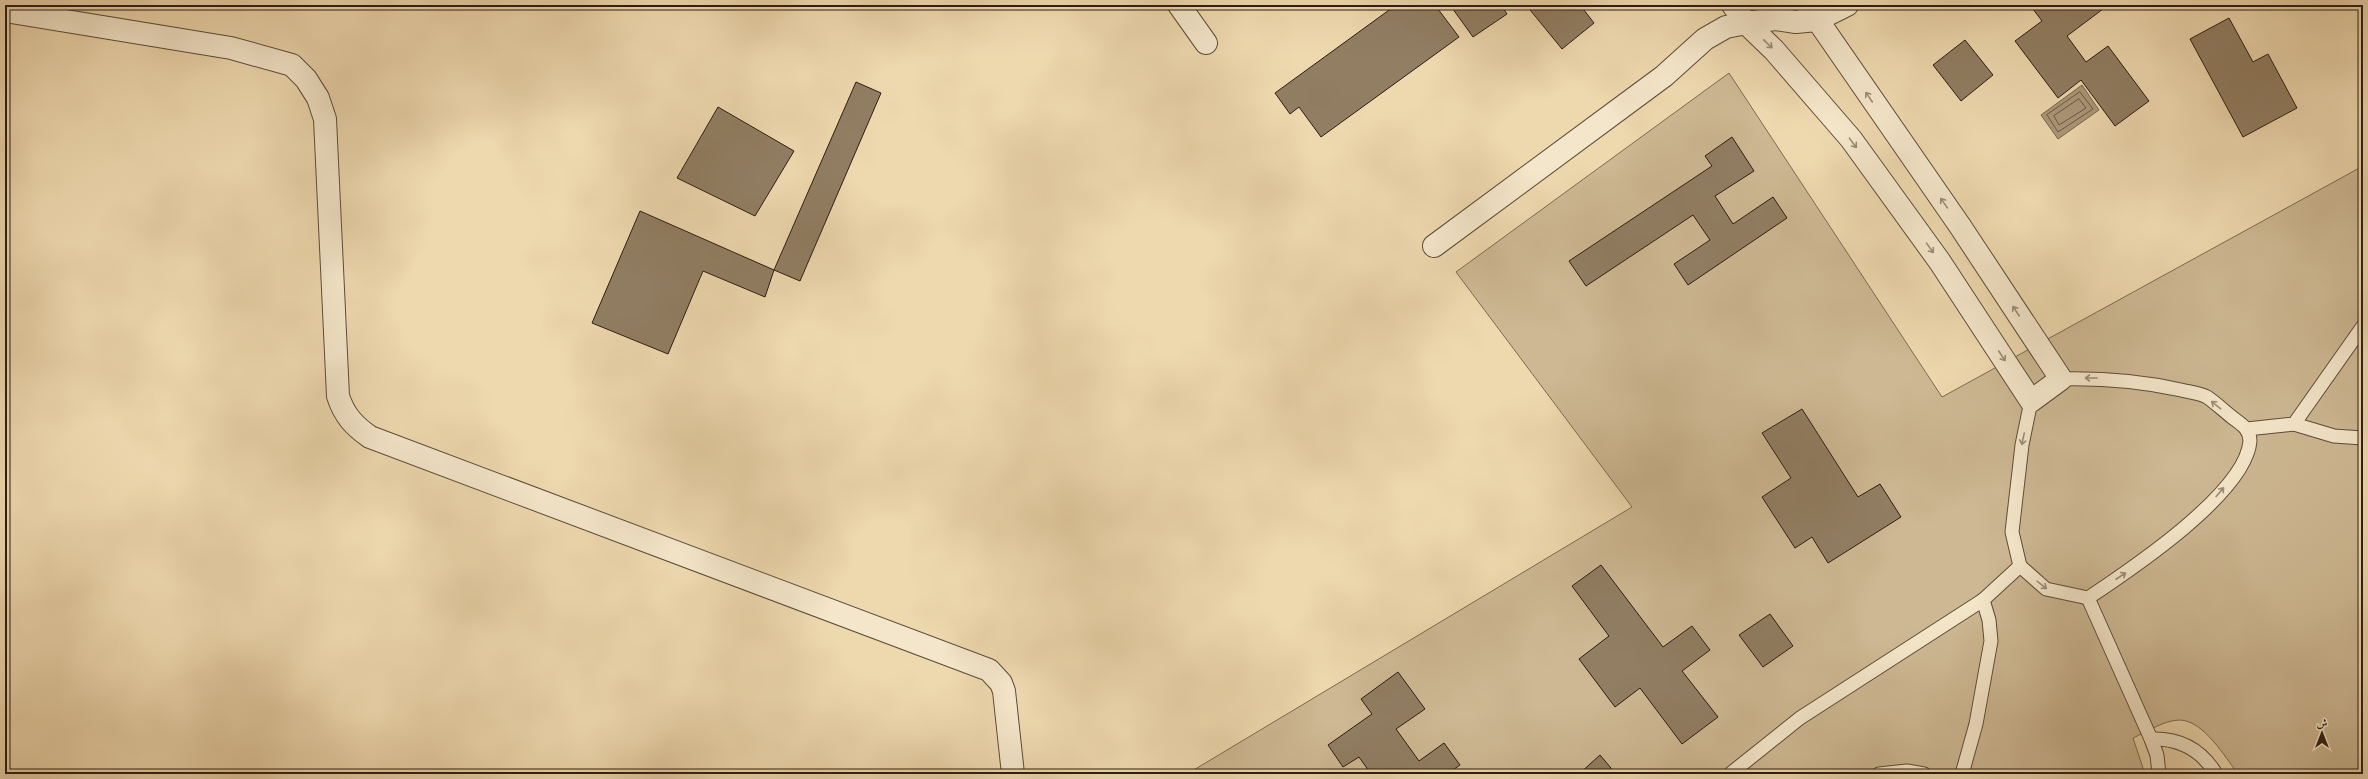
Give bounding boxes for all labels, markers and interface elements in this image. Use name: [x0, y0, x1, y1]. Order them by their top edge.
one-way arrow: [1763, 40, 1773, 49]
one-way arrow: [1865, 92, 1873, 103]
one-way arrow: [1849, 137, 1857, 148]
one-way arrow: [1940, 198, 1948, 209]
one-way arrow: [1925, 242, 1934, 253]
one-way arrow: [2012, 306, 2020, 317]
one-way arrow: [1998, 350, 2007, 361]
one-way arrow: [2085, 374, 2098, 382]
one-way arrow: [2211, 400, 2222, 409]
one-way arrow: [2019, 432, 2027, 445]
one-way arrow: [2215, 487, 2224, 498]
one-way arrow: [2115, 572, 2126, 580]
one-way arrow: [2037, 580, 2048, 589]
north arrow: [2302, 713, 2342, 753]
text: ش: [2317, 716, 2328, 730]

